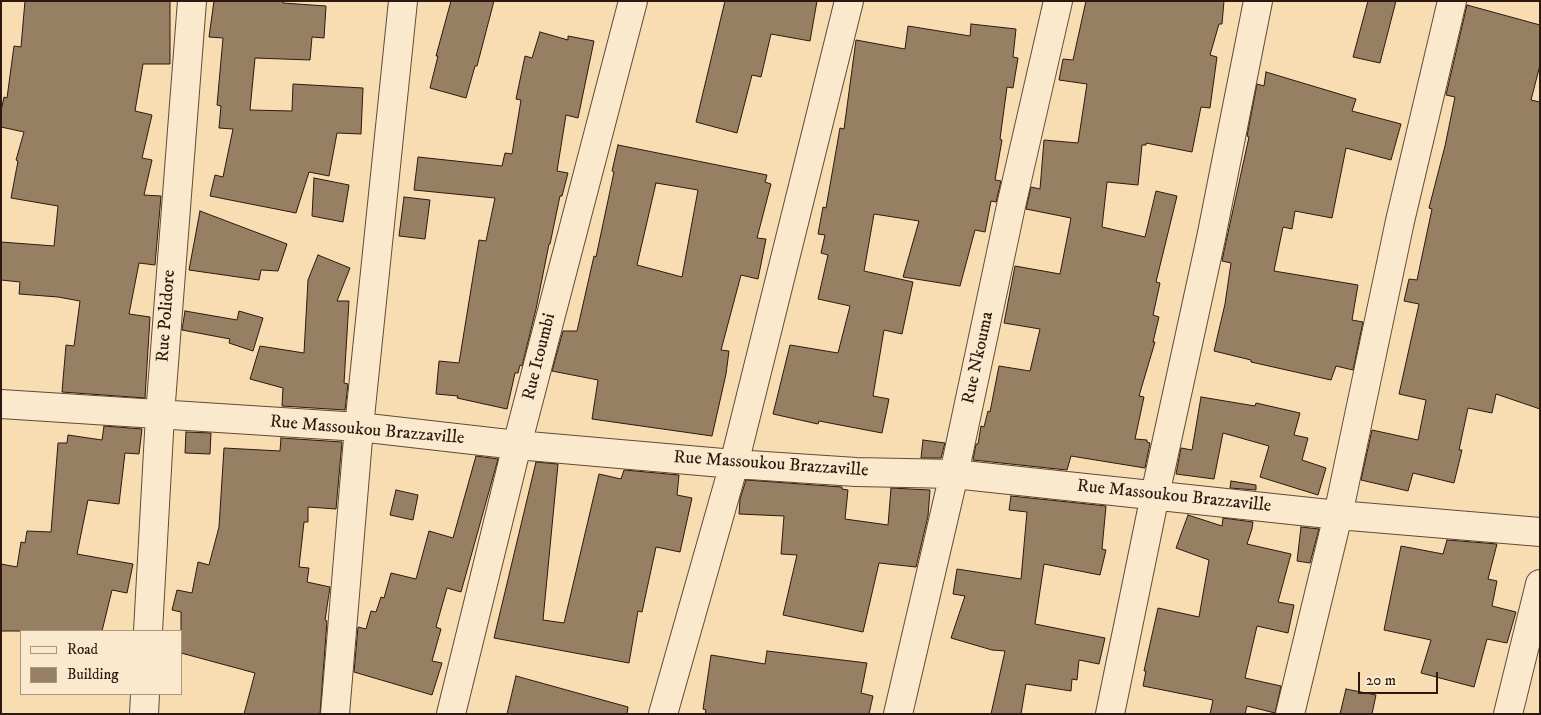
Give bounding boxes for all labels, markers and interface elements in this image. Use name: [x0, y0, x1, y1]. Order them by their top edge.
street label: Rue Polidore: [153, 269, 181, 363]
street label: Rue Nkouma: [959, 310, 999, 406]
street label: Rue Itoumbi: [519, 311, 561, 403]
street label: Rue Massoukou Brazzaville: [269, 412, 465, 450]
street label: Rue Massoukou Brazzaville: [673, 447, 869, 483]
street label: Rue Massoukou Brazzaville: [1076, 476, 1272, 518]
legend: [20, 630, 182, 695]
text: Road: [67, 640, 98, 659]
scale bar: [1361, 662, 1441, 694]
text: Building: [67, 665, 119, 684]
text: 20 m: [1366, 671, 1396, 690]

